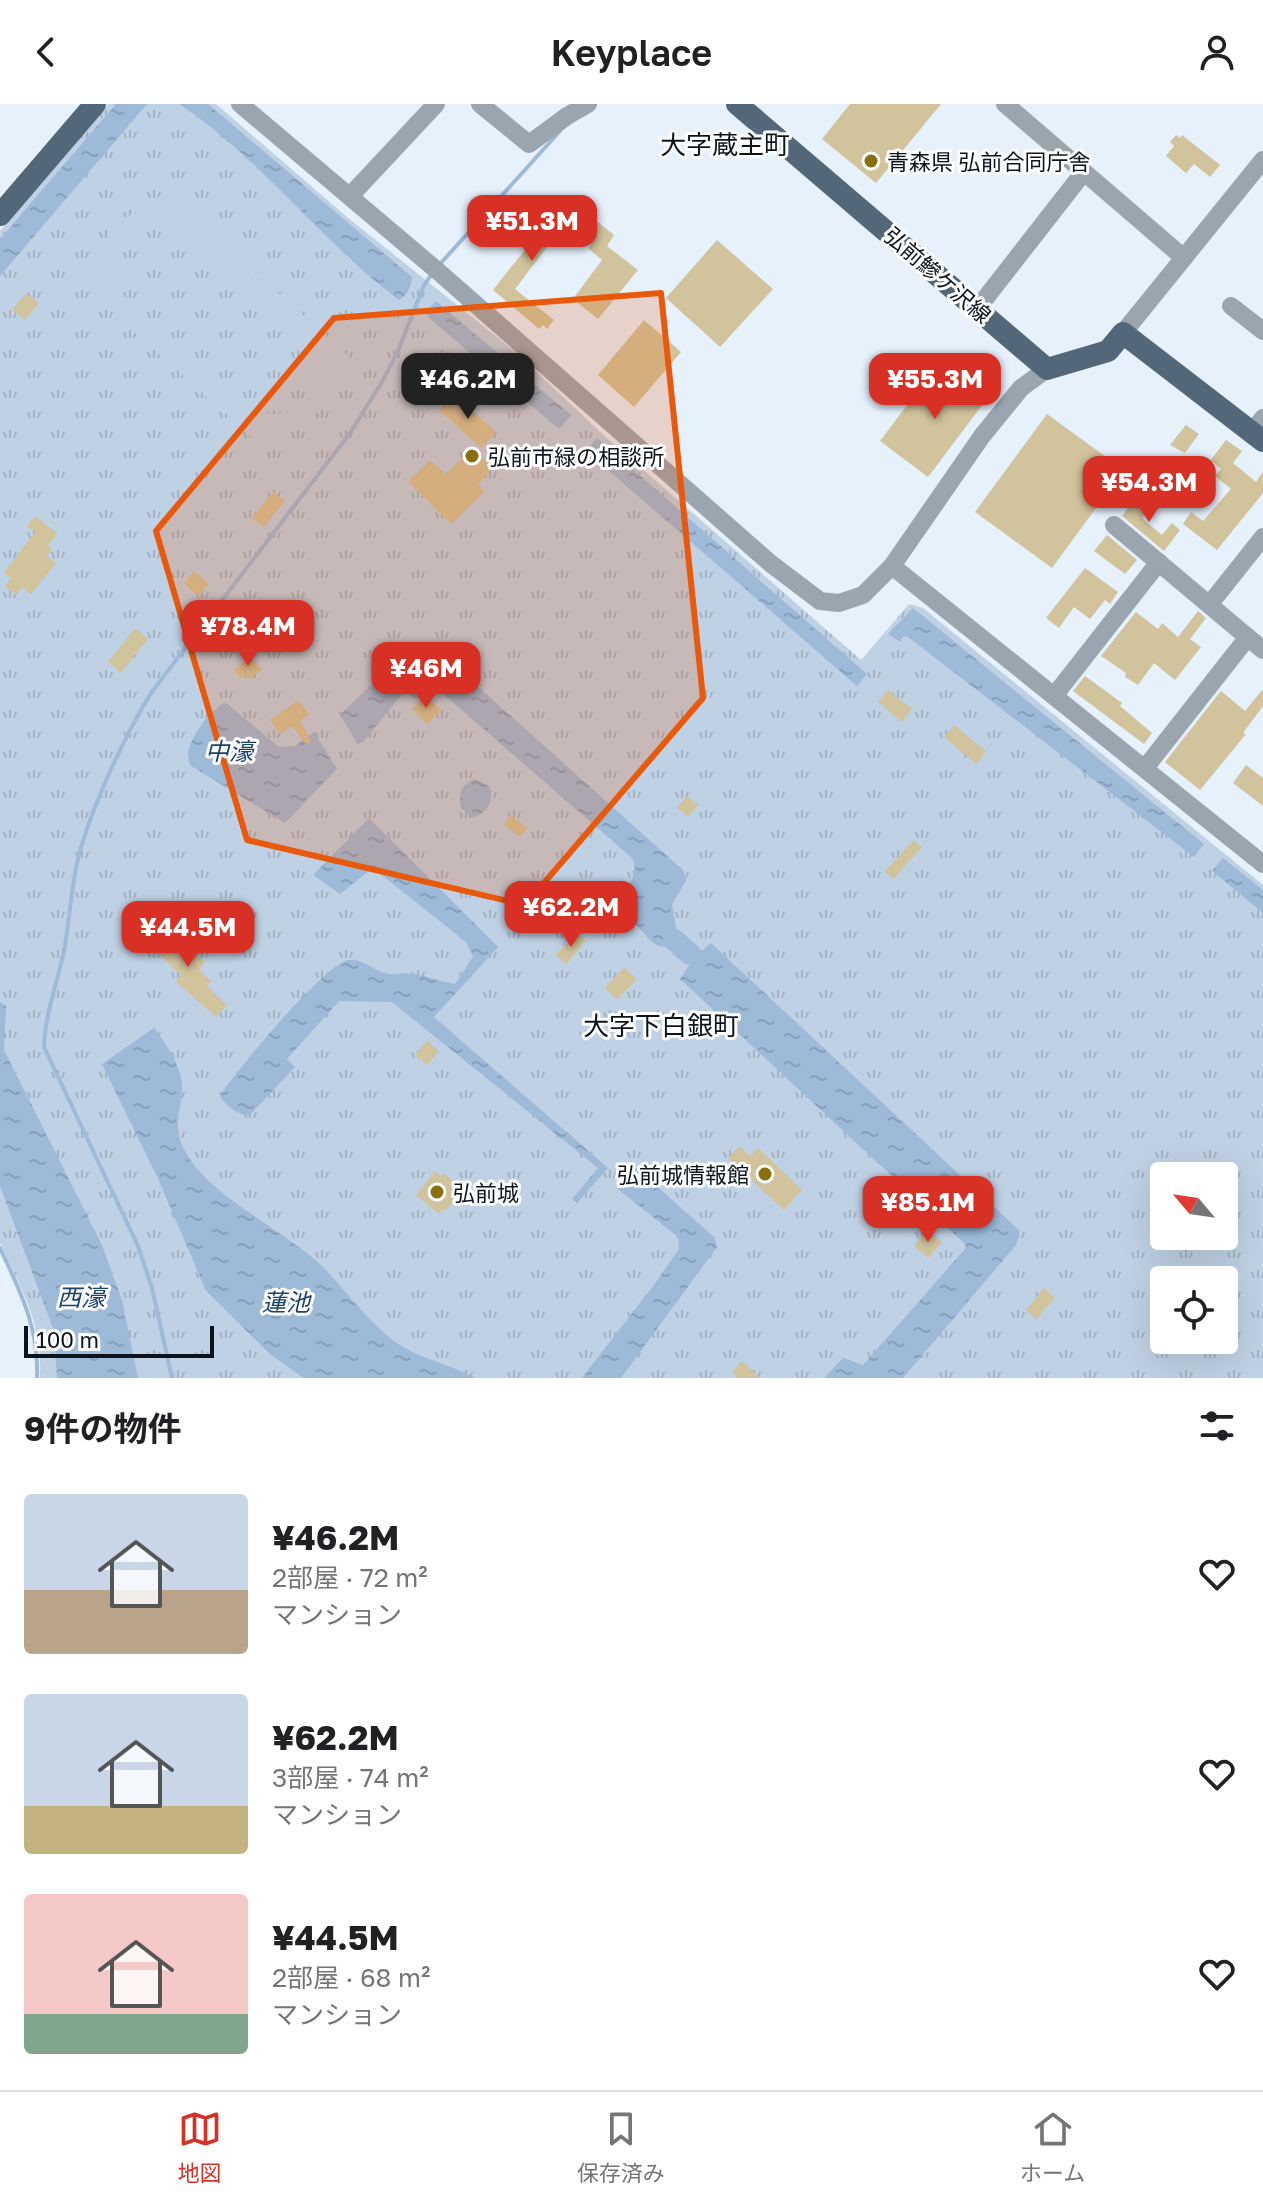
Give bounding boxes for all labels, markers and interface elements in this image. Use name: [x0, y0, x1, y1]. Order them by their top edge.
icon: back: [24, 30, 68, 74]
icon: person: [1195, 30, 1239, 74]
text: Keyplace: [551, 31, 712, 74]
district label: 大字蔵主町: [660, 129, 790, 160]
place label: 青森県 弘前合同庁舎: [887, 148, 1091, 175]
marker: 青森県 弘前合同庁舎: [862, 152, 880, 170]
pin: ¥51.3M: [467, 195, 597, 263]
text: ¥51.3M: [485, 205, 579, 236]
street label: 弘前鰺ケ沢線: [879, 222, 997, 328]
pin: ¥46.2M: [403, 353, 533, 421]
pin: ¥55.3M: [870, 353, 1000, 421]
text: ¥46.2M: [419, 363, 517, 394]
text: ¥55.3M: [887, 363, 983, 394]
place label: 弘前市緑の相談所: [488, 443, 664, 470]
marker: 弘前市緑の相談所: [463, 447, 481, 465]
pin: ¥54.3M: [1084, 456, 1214, 524]
text: ¥54.3M: [1101, 466, 1197, 497]
pin: ¥78.4M: [183, 600, 313, 668]
text: ¥78.4M: [200, 610, 296, 641]
pin: ¥46M: [379, 642, 473, 710]
text: ¥46M: [389, 652, 463, 683]
water label: 中濠: [205, 736, 257, 765]
pin: ¥62.2M: [506, 881, 636, 949]
text: ¥62.2M: [523, 891, 619, 922]
pin: ¥44.5M: [123, 901, 253, 969]
text: ¥44.5M: [140, 911, 236, 942]
district label: 大字下白銀町: [583, 1010, 739, 1041]
place label: 弘前城情報館: [617, 1161, 749, 1188]
north arrow: [1150, 1162, 1238, 1250]
map controls: [1150, 1162, 1238, 1354]
marker: 弘前城情報館: [756, 1165, 774, 1183]
pin: ¥85.1M: [863, 1176, 993, 1244]
place label: 弘前城: [453, 1179, 519, 1206]
marker: 弘前城: [428, 1183, 446, 1201]
text: ¥85.1M: [881, 1186, 975, 1217]
button: locate: [1150, 1266, 1238, 1354]
water label: 西濠: [57, 1282, 109, 1311]
water label: 蓮池: [262, 1287, 312, 1316]
scale bar: [24, 1322, 214, 1358]
text: 100 m: [36, 1326, 99, 1353]
icon: filters: [1195, 1404, 1239, 1448]
text: 9件の物件: [24, 1408, 182, 1448]
text: ¥46.2M: [272, 1517, 399, 1557]
icon: home: [88, 1526, 184, 1622]
icon: heart: [1195, 1552, 1239, 1596]
text: 2部屋 · 72 m²: [272, 1562, 428, 1593]
text: マンション: [272, 1599, 402, 1630]
text: ¥62.2M: [272, 1717, 399, 1757]
icon: home: [88, 1726, 184, 1822]
icon: heart: [1195, 1752, 1239, 1796]
text: 3部屋 · 74 m²: [272, 1762, 429, 1793]
text: マンション: [272, 1799, 402, 1830]
text: ¥44.5M: [272, 1917, 399, 1957]
icon: home: [88, 1926, 184, 2022]
icon: heart: [1195, 1952, 1239, 1996]
text: 2部屋 · 68 m²: [272, 1962, 430, 1993]
text: マンション: [272, 1999, 402, 2030]
tab: 地図: [178, 2107, 222, 2187]
tab: 保存済み: [577, 2107, 665, 2187]
tab: ホーム: [1020, 2107, 1085, 2187]

